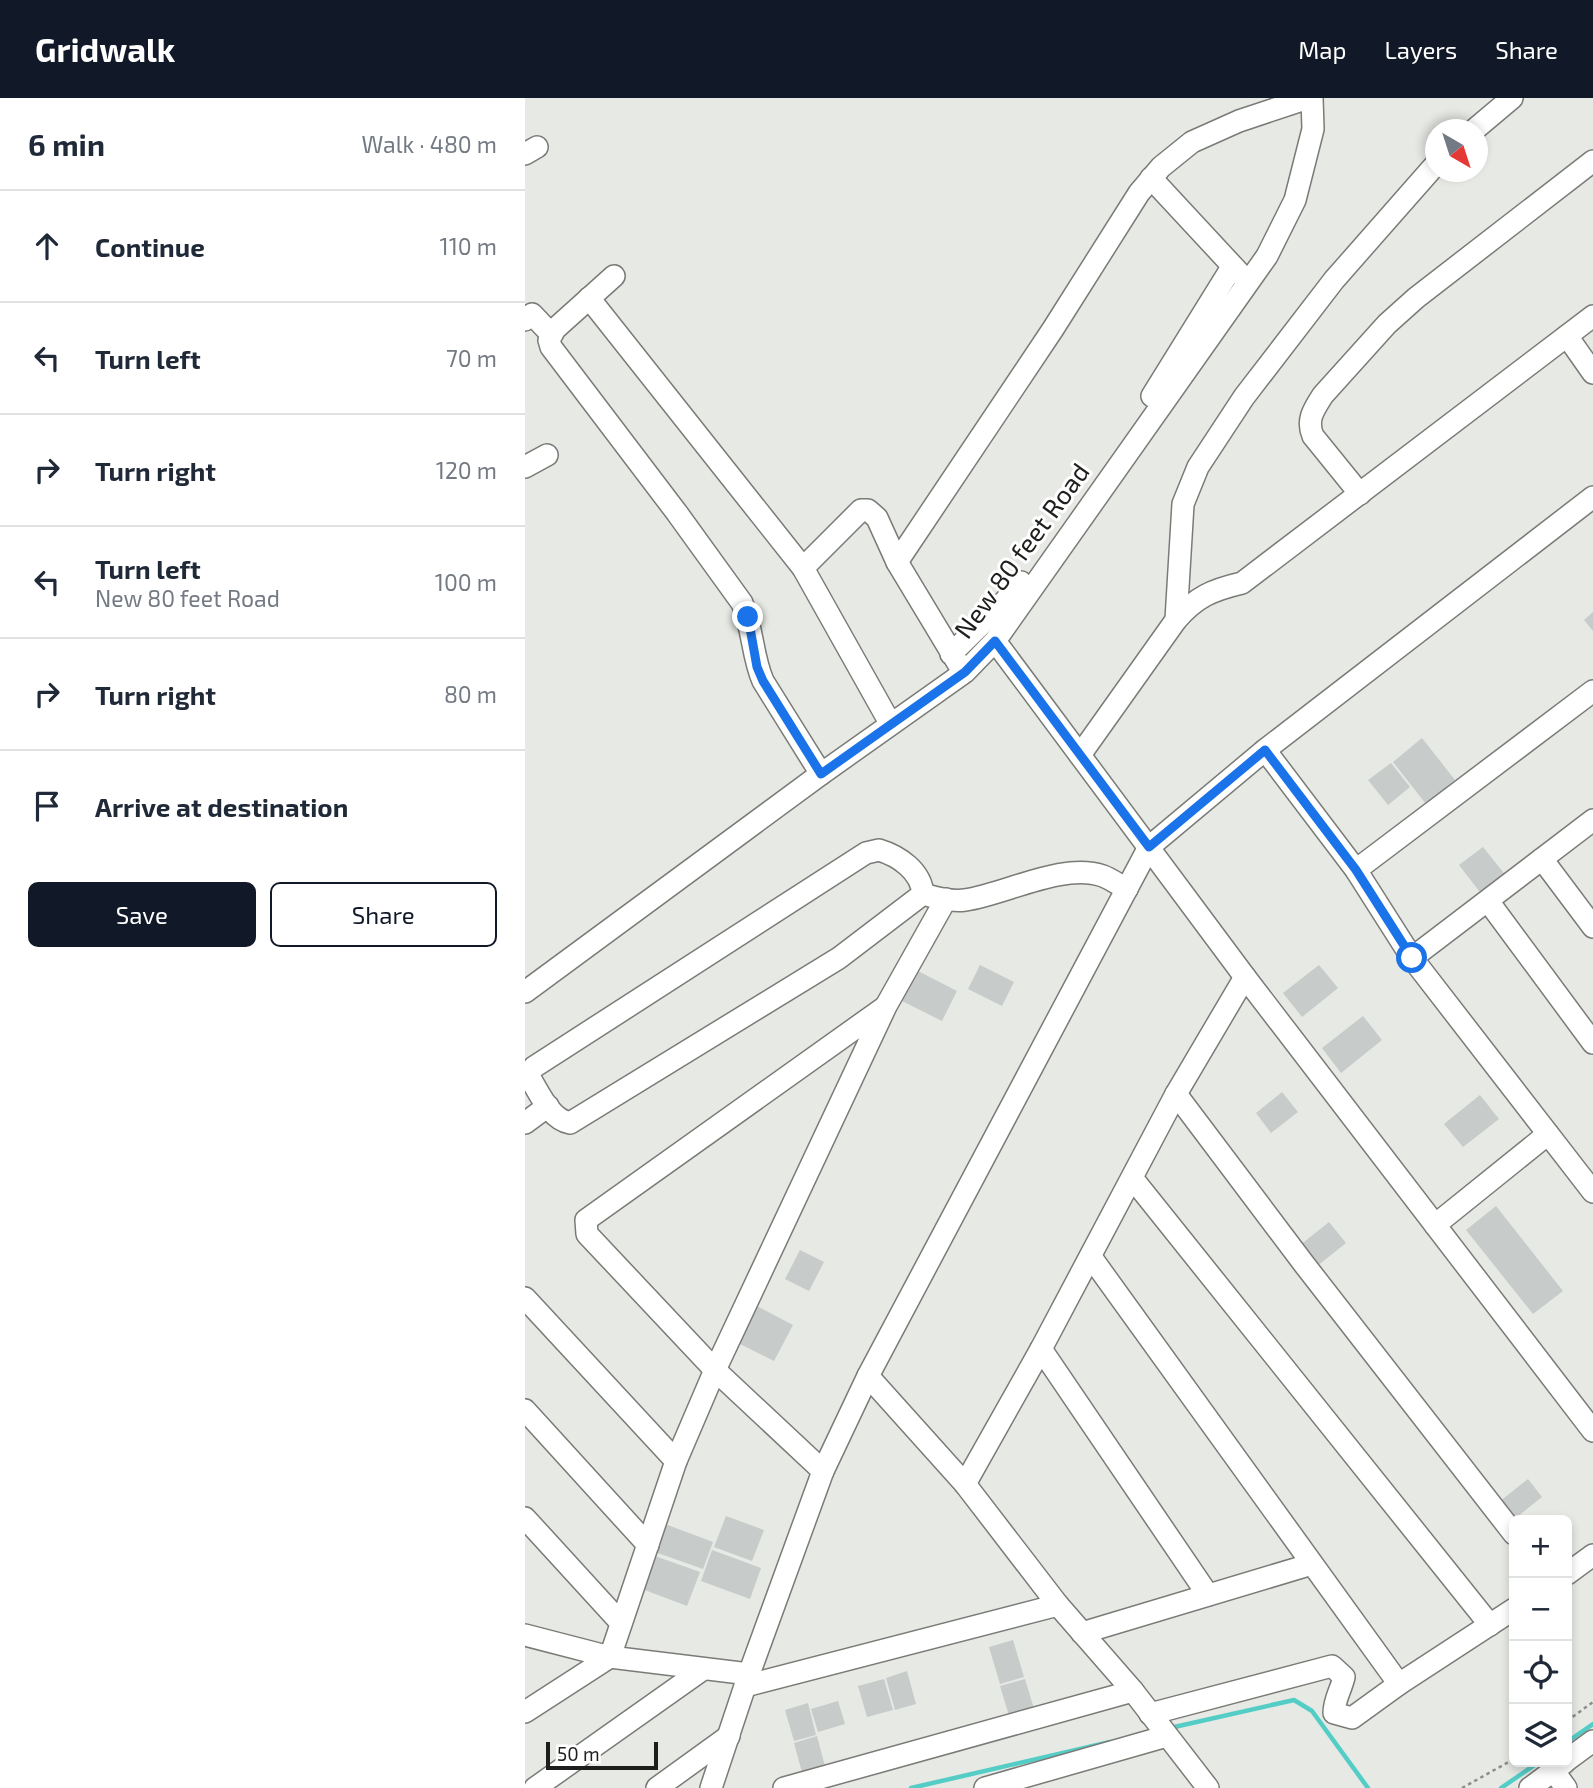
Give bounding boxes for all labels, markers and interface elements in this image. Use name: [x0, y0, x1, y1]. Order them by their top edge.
text: Gridwalk: [35, 29, 175, 69]
text: Map: [1298, 35, 1346, 64]
text: Layers: [1384, 35, 1457, 64]
text: Share: [1495, 35, 1558, 64]
north arrow: [1425, 119, 1488, 182]
text: 6 min: [28, 126, 105, 162]
text: Walk · 480 m: [362, 130, 497, 158]
icon: ahead: [28, 227, 66, 265]
text: Continue: [95, 231, 205, 262]
text: 110 m: [440, 232, 497, 260]
icon: left: [28, 339, 66, 377]
text: Turn left: [95, 343, 201, 374]
text: 70 m: [446, 344, 497, 372]
icon: right: [28, 451, 66, 489]
text: Turn right: [95, 455, 216, 486]
text: 120 m: [436, 456, 497, 484]
street label: New 80 feet Road: [947, 456, 1095, 644]
text: Turn left: [95, 553, 201, 584]
icon: left: [28, 563, 66, 601]
text: 100 m: [435, 568, 497, 596]
text: New 80 feet Road: [95, 584, 280, 612]
route end: [732, 601, 763, 632]
icon: right: [28, 675, 66, 713]
text: Turn right: [95, 679, 216, 710]
text: 80 m: [444, 680, 497, 708]
icon: arrive: [28, 787, 66, 825]
text: Arrive at destination: [95, 791, 348, 822]
button: Save: [28, 882, 256, 947]
button: Share: [270, 882, 497, 947]
route start: [1396, 942, 1427, 973]
map controls: [1509, 1515, 1572, 1767]
button: +: [1509, 1515, 1572, 1578]
button: −: [1509, 1578, 1572, 1641]
button: locate: [1509, 1641, 1572, 1704]
button: layers: [1509, 1704, 1572, 1767]
scale bar: [546, 1739, 658, 1771]
text: 50 m: [557, 1742, 600, 1765]

